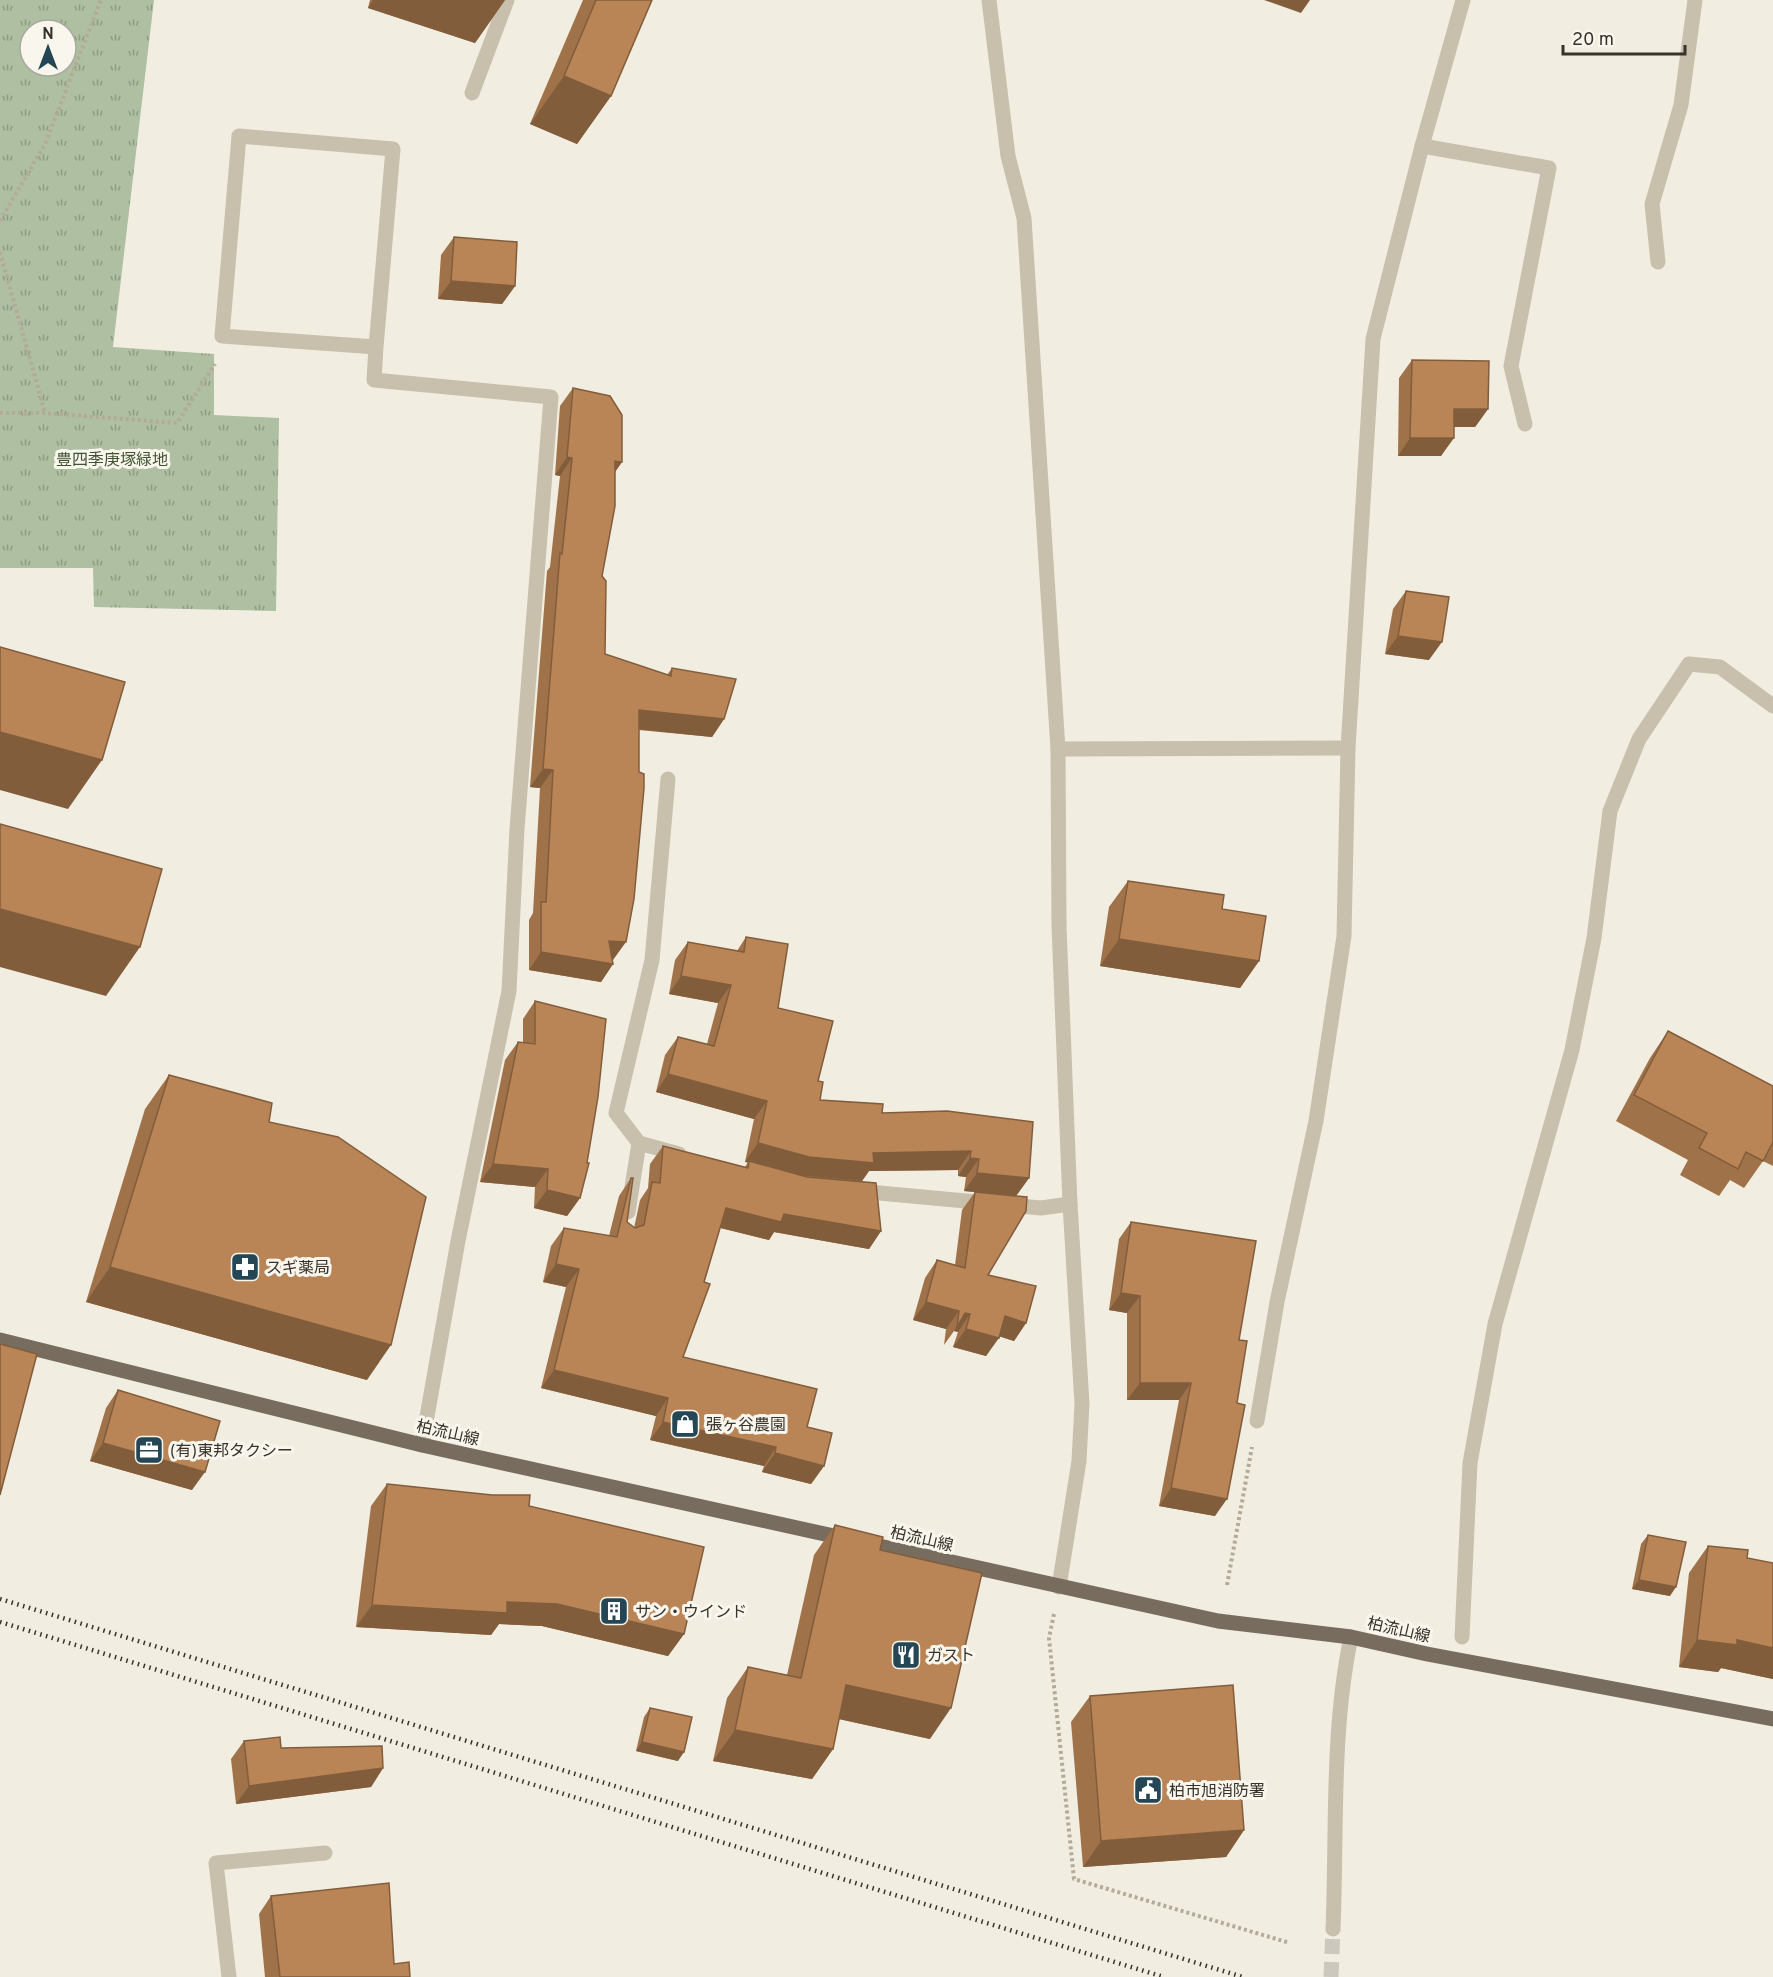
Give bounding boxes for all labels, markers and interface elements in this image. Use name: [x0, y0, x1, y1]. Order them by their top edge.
north arrow: [18, 18, 78, 78]
scale bar: [1563, 18, 1684, 56]
text: N: [42, 25, 54, 45]
text: 20 m: [1572, 29, 1614, 52]
park label: 豊四季庚塚緑地: [56, 451, 168, 471]
pharmacy icon: スギ薬局: [229, 1251, 261, 1283]
place label: スギ薬局: [266, 1259, 330, 1279]
shop icon: 張ヶ谷農園: [669, 1408, 701, 1440]
place label: 張ヶ谷農園: [706, 1416, 786, 1436]
street label: 柏流山線: [414, 1417, 481, 1451]
office icon: (有)東邦タクシー: [133, 1434, 165, 1466]
place label: (有)東邦タクシー: [170, 1442, 293, 1462]
street label: 柏流山線: [888, 1523, 955, 1557]
building icon: サン・ウインド: [598, 1595, 630, 1627]
place label: サン・ウインド: [635, 1603, 747, 1623]
street label: 柏流山線: [1365, 1614, 1432, 1648]
restaurant icon: ガスト: [890, 1639, 922, 1671]
place label: ガスト: [927, 1647, 975, 1667]
public building icon: 柏市旭消防署: [1132, 1774, 1164, 1806]
place label: 柏市旭消防署: [1169, 1782, 1265, 1802]

